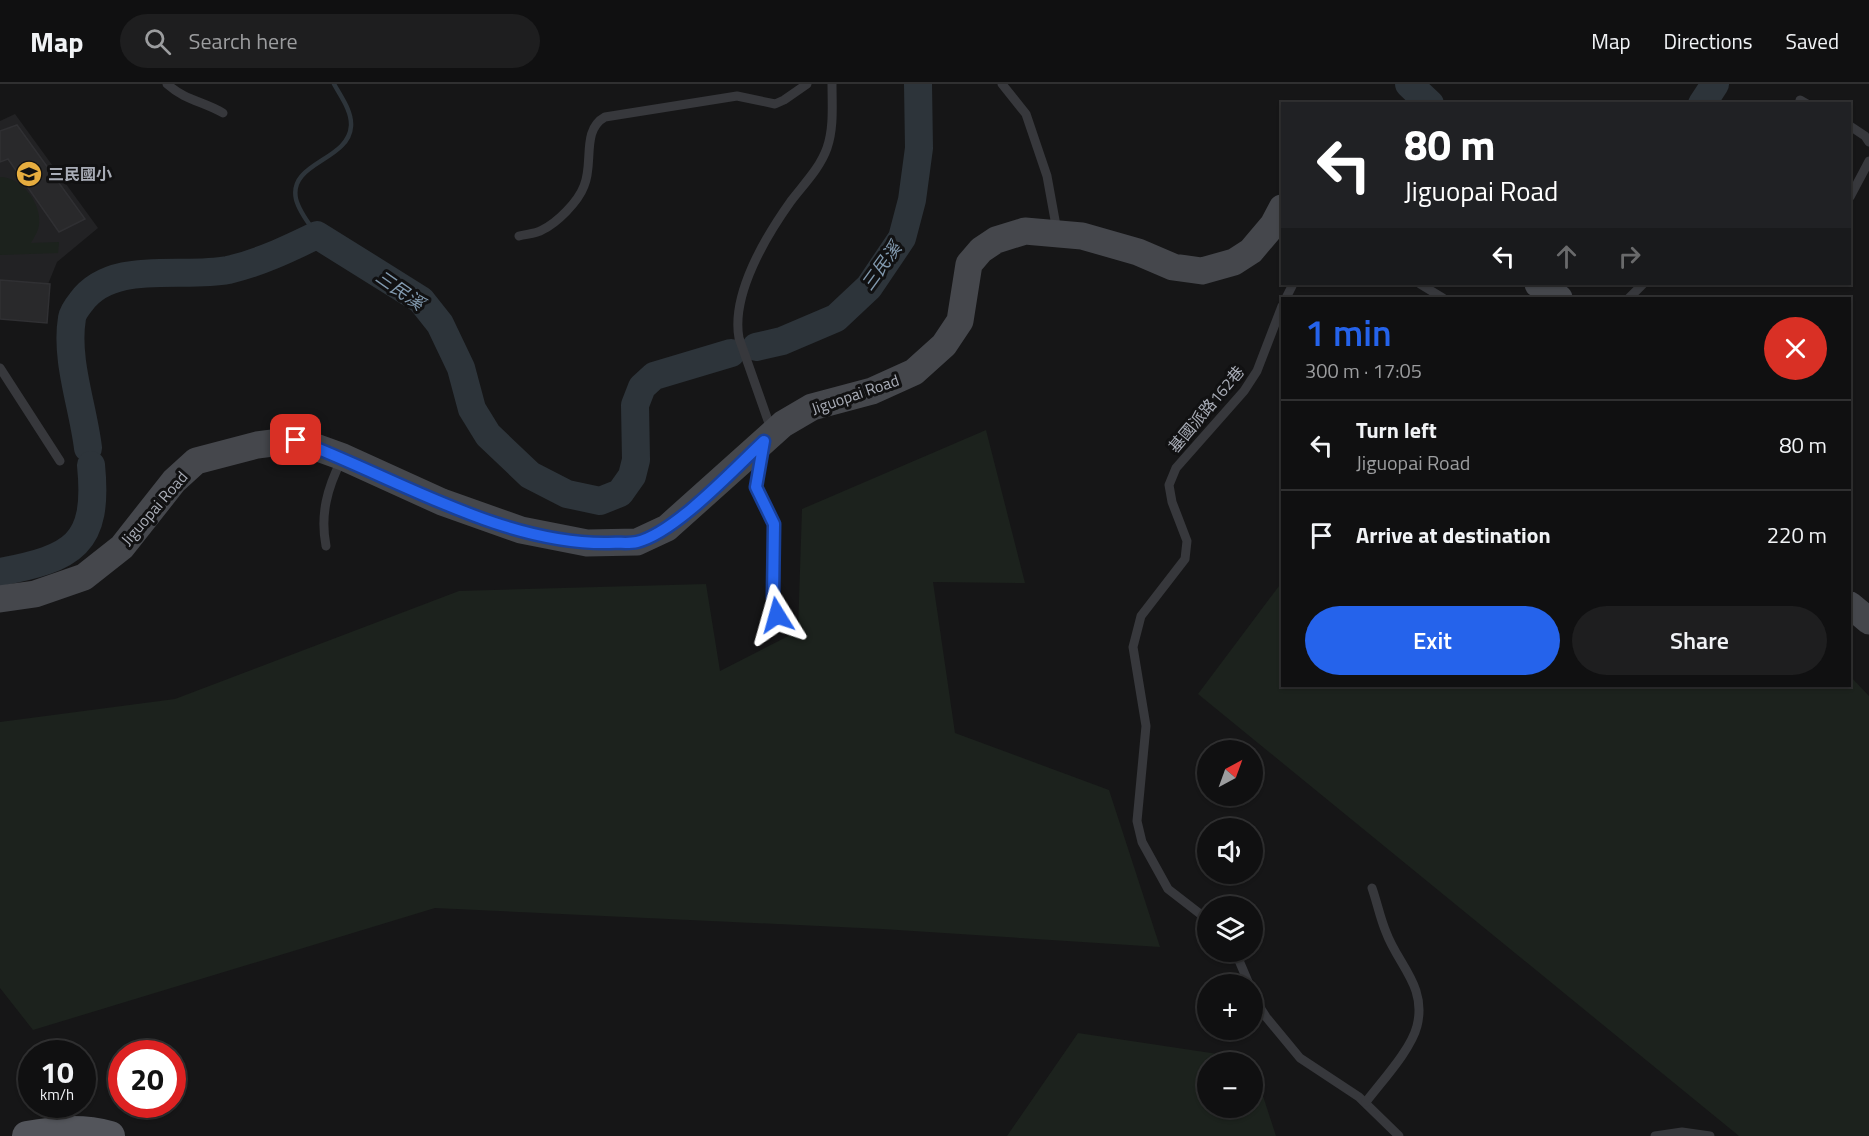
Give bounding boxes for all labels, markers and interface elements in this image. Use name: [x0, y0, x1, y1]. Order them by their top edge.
search box: [120, 14, 540, 68]
text: Map: [30, 20, 84, 63]
text: Search here: [189, 24, 298, 58]
icon: search: [141, 25, 174, 58]
text: Map: [1591, 25, 1631, 57]
text: Directions: [1664, 25, 1753, 57]
text: Saved: [1786, 25, 1839, 57]
text: 80 m: [1404, 112, 1496, 176]
icon: left: [1305, 126, 1383, 204]
school or university icon: 三民國小: [14, 159, 44, 189]
place label: 三民國小: [48, 162, 112, 186]
text: Jiguopai Road: [1404, 170, 1558, 211]
water label: 三民溪: [854, 234, 910, 296]
icon: left: [1487, 240, 1520, 273]
icon: ahead: [1550, 240, 1583, 273]
icon: right: [1613, 240, 1646, 273]
water label: 三民溪: [370, 263, 432, 318]
text: 1 min: [1305, 305, 1392, 360]
button: close: [1764, 317, 1827, 380]
text: 300 m · 17:05: [1305, 355, 1422, 386]
street label: 基國派路162巷: [1162, 360, 1250, 458]
street label: Jiguopai Road: [808, 368, 902, 420]
text: Turn left: [1356, 413, 1437, 447]
pin: [270, 414, 321, 465]
icon: arrive: [279, 423, 312, 456]
text: 80 m: [1779, 428, 1827, 462]
icon: left: [1305, 429, 1338, 462]
text: Jiguopai Road: [1356, 447, 1470, 478]
street label: Jiguopai Road: [115, 466, 193, 550]
text: Arrive at destination: [1356, 518, 1551, 552]
text: 220 m: [1767, 518, 1827, 552]
icon: arrive: [1305, 519, 1338, 552]
position arrow: [745, 583, 809, 647]
button: Exit: [1305, 606, 1560, 675]
button: Share: [1572, 606, 1827, 675]
north arrow: [1197, 740, 1263, 806]
map controls: [1197, 740, 1263, 1118]
button: sound: [1197, 818, 1263, 884]
button: layers: [1197, 896, 1263, 962]
button: +: [1197, 974, 1263, 1040]
speed limit sign: 20: [108, 1040, 186, 1118]
text: 10: [40, 1049, 74, 1095]
button: −: [1197, 1052, 1263, 1118]
text: km/h: [40, 1083, 74, 1106]

